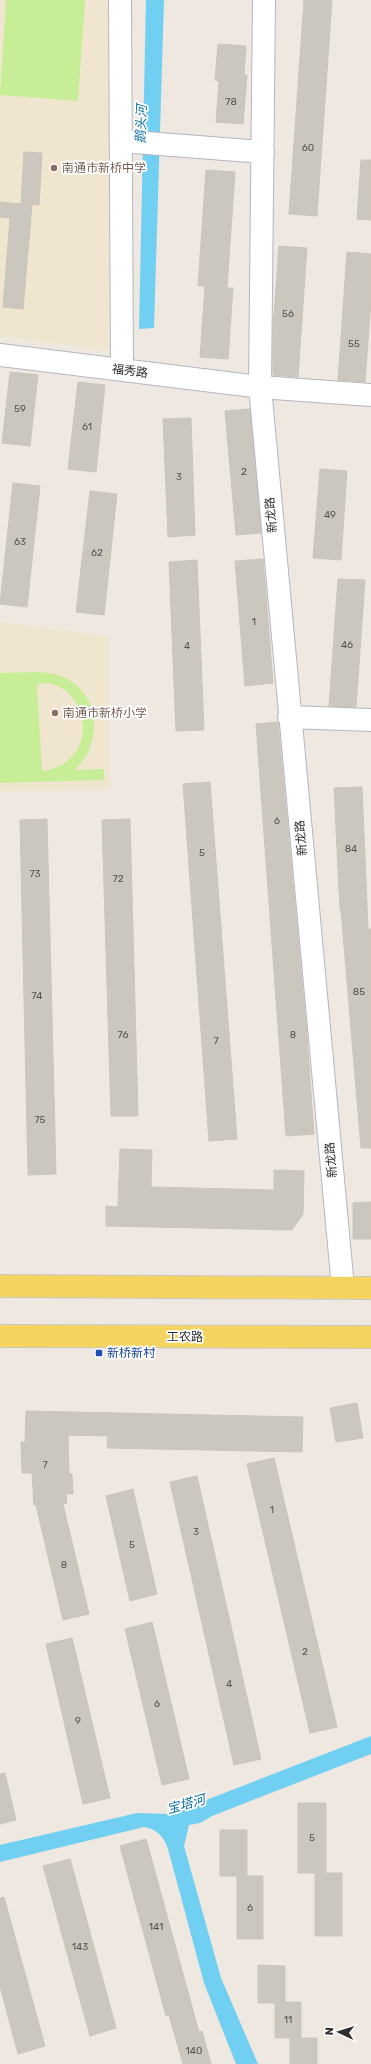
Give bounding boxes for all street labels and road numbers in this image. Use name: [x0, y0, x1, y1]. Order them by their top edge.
street label: 福秀路: [111, 362, 149, 380]
street label: 新龙路: [262, 496, 280, 534]
street label: 新龙路: [292, 819, 310, 857]
street label: 新龙路: [322, 1141, 340, 1179]
street label: 工农路: [167, 1330, 203, 1344]

